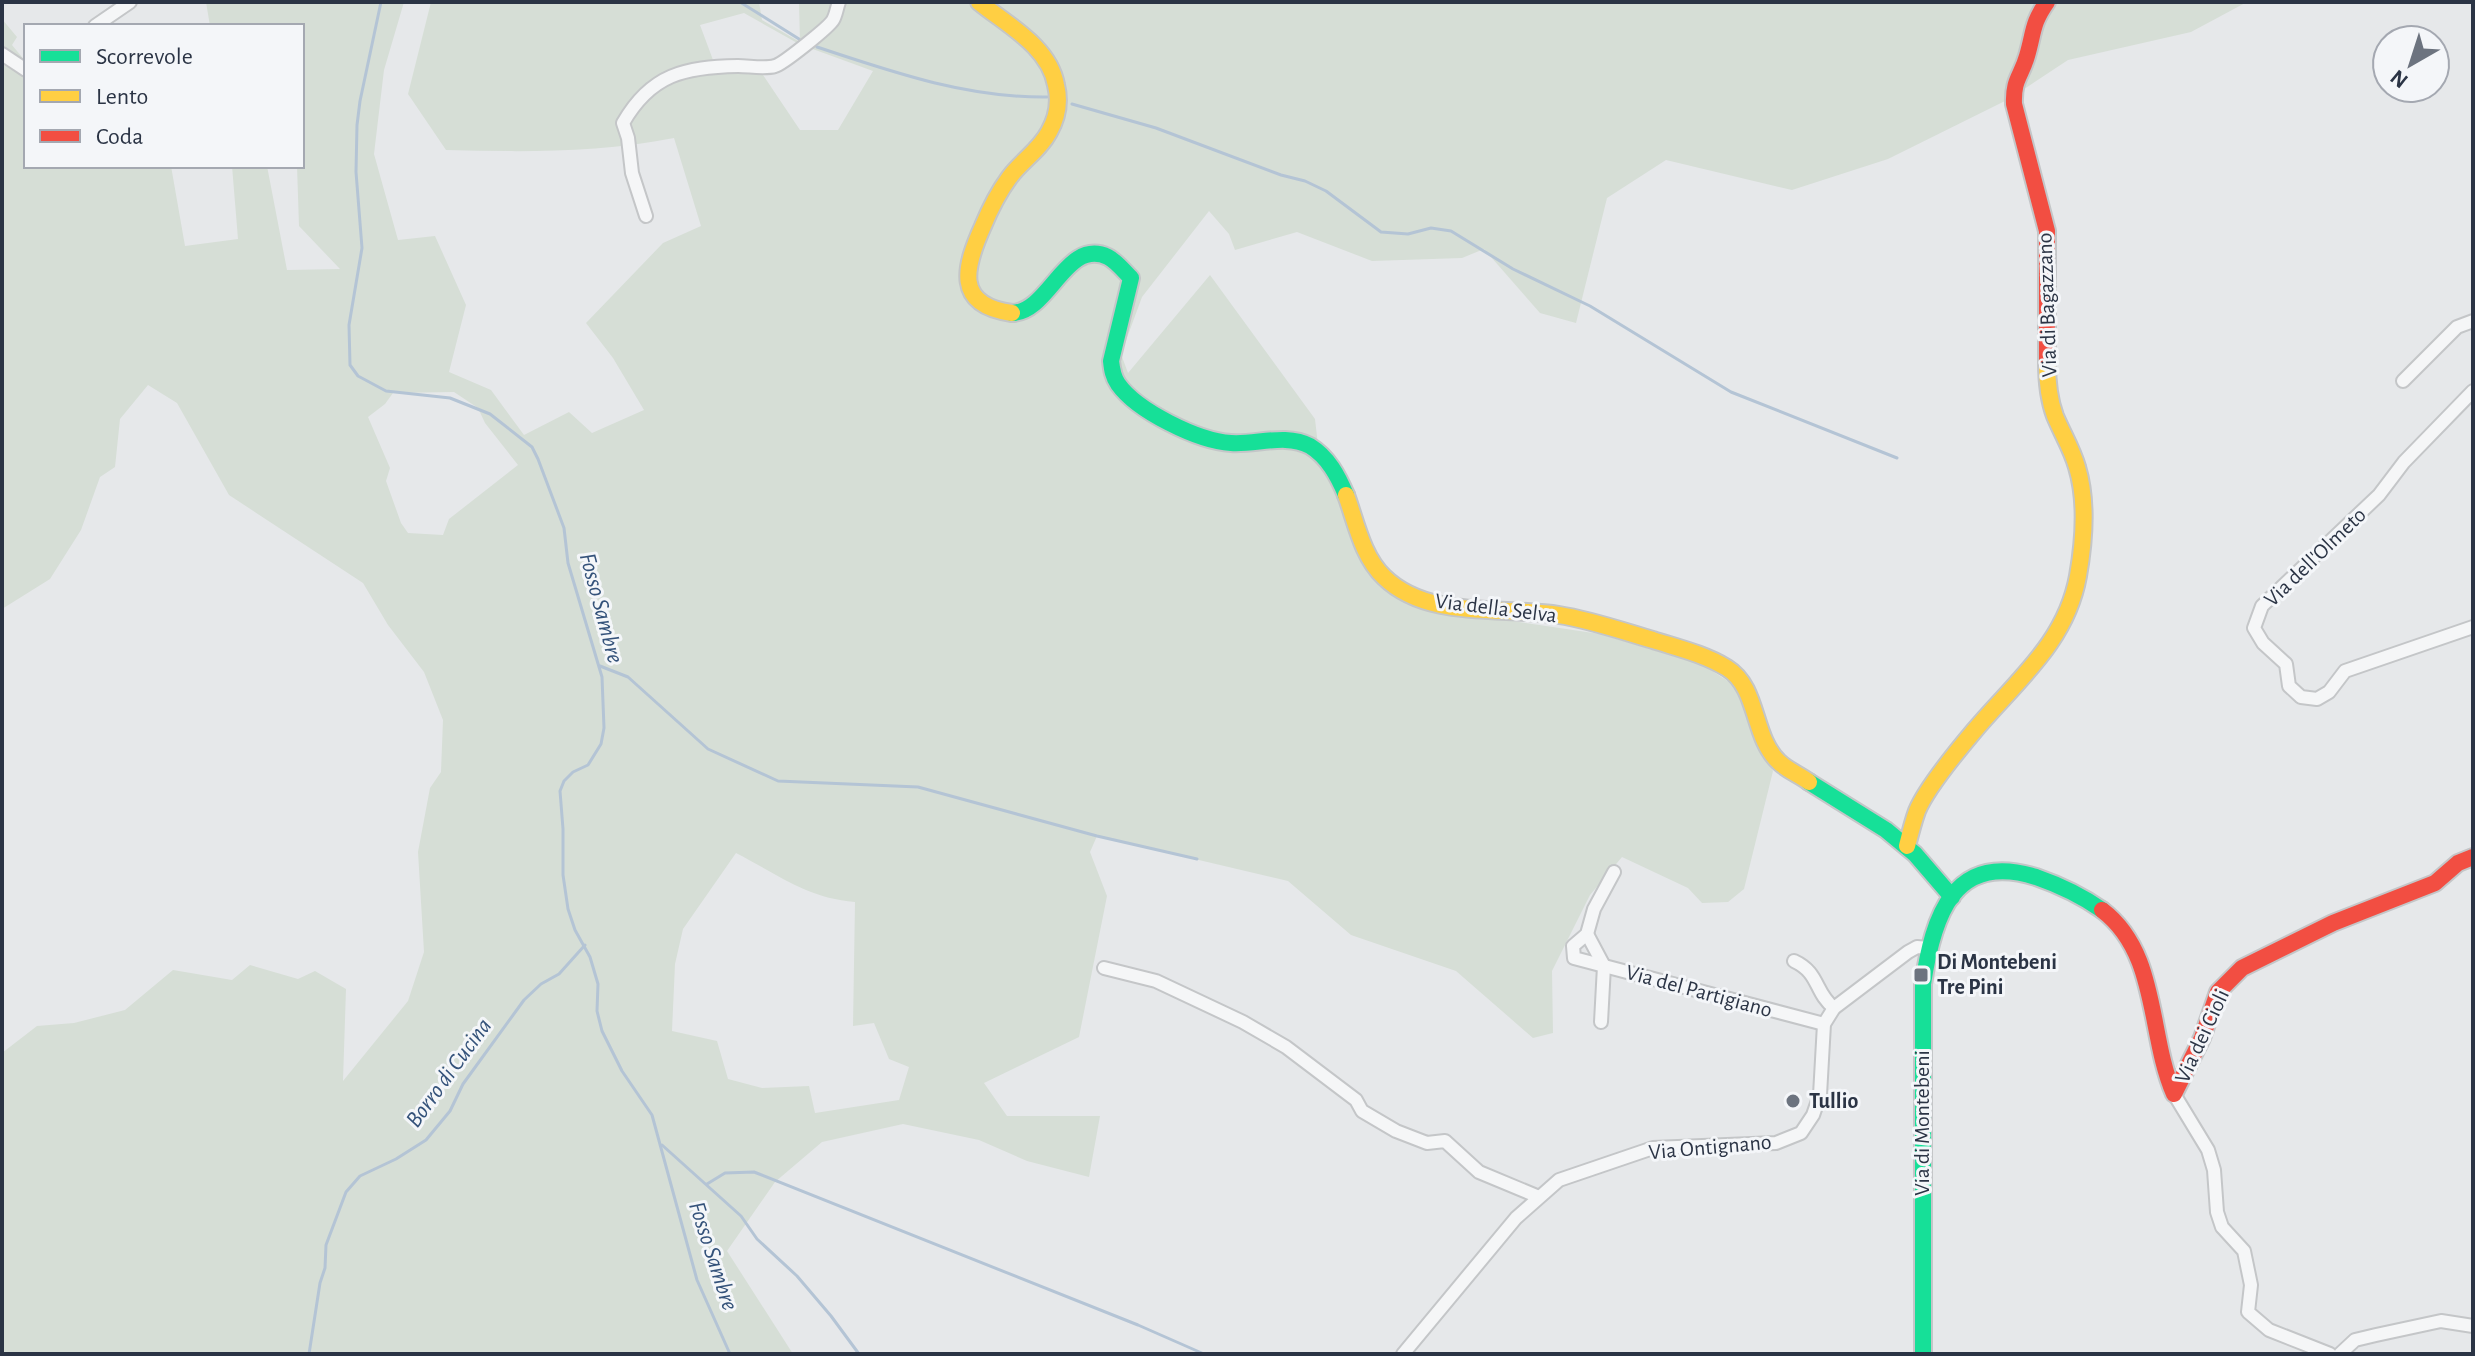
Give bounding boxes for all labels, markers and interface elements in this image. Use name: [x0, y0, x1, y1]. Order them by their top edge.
legend: [24, 24, 304, 168]
north arrow: [2371, 24, 2451, 104]
text: Scorrevole: [96, 45, 193, 69]
text: N: [2386, 65, 2412, 92]
text: Lento: [96, 85, 148, 109]
text: Coda: [96, 125, 143, 149]
street label: Via di Bagazzano: [2033, 232, 2061, 378]
street label: Via dell'Olmeto: [2260, 503, 2370, 611]
water label: Fosso Sambre: [575, 550, 627, 666]
street label: Via della Selva: [1434, 590, 1558, 626]
place label: Di Montebeni Tre Pini: [1937, 951, 2057, 998]
street label: Via del Partigiano: [1623, 961, 1775, 1021]
marker: Di Montebeni Tre Pini: [1912, 966, 1930, 984]
street label: Via dei Cioli: [2171, 986, 2233, 1086]
water label: Borro di Cucina: [402, 1014, 496, 1132]
street label: Via di Montebeni: [1911, 1050, 1933, 1196]
place label: Tullio: [1809, 1090, 1858, 1112]
marker: Tullio: [1784, 1092, 1802, 1110]
street label: Via Ontignano: [1648, 1131, 1772, 1163]
water label: Fosso Sambre: [684, 1199, 742, 1313]

